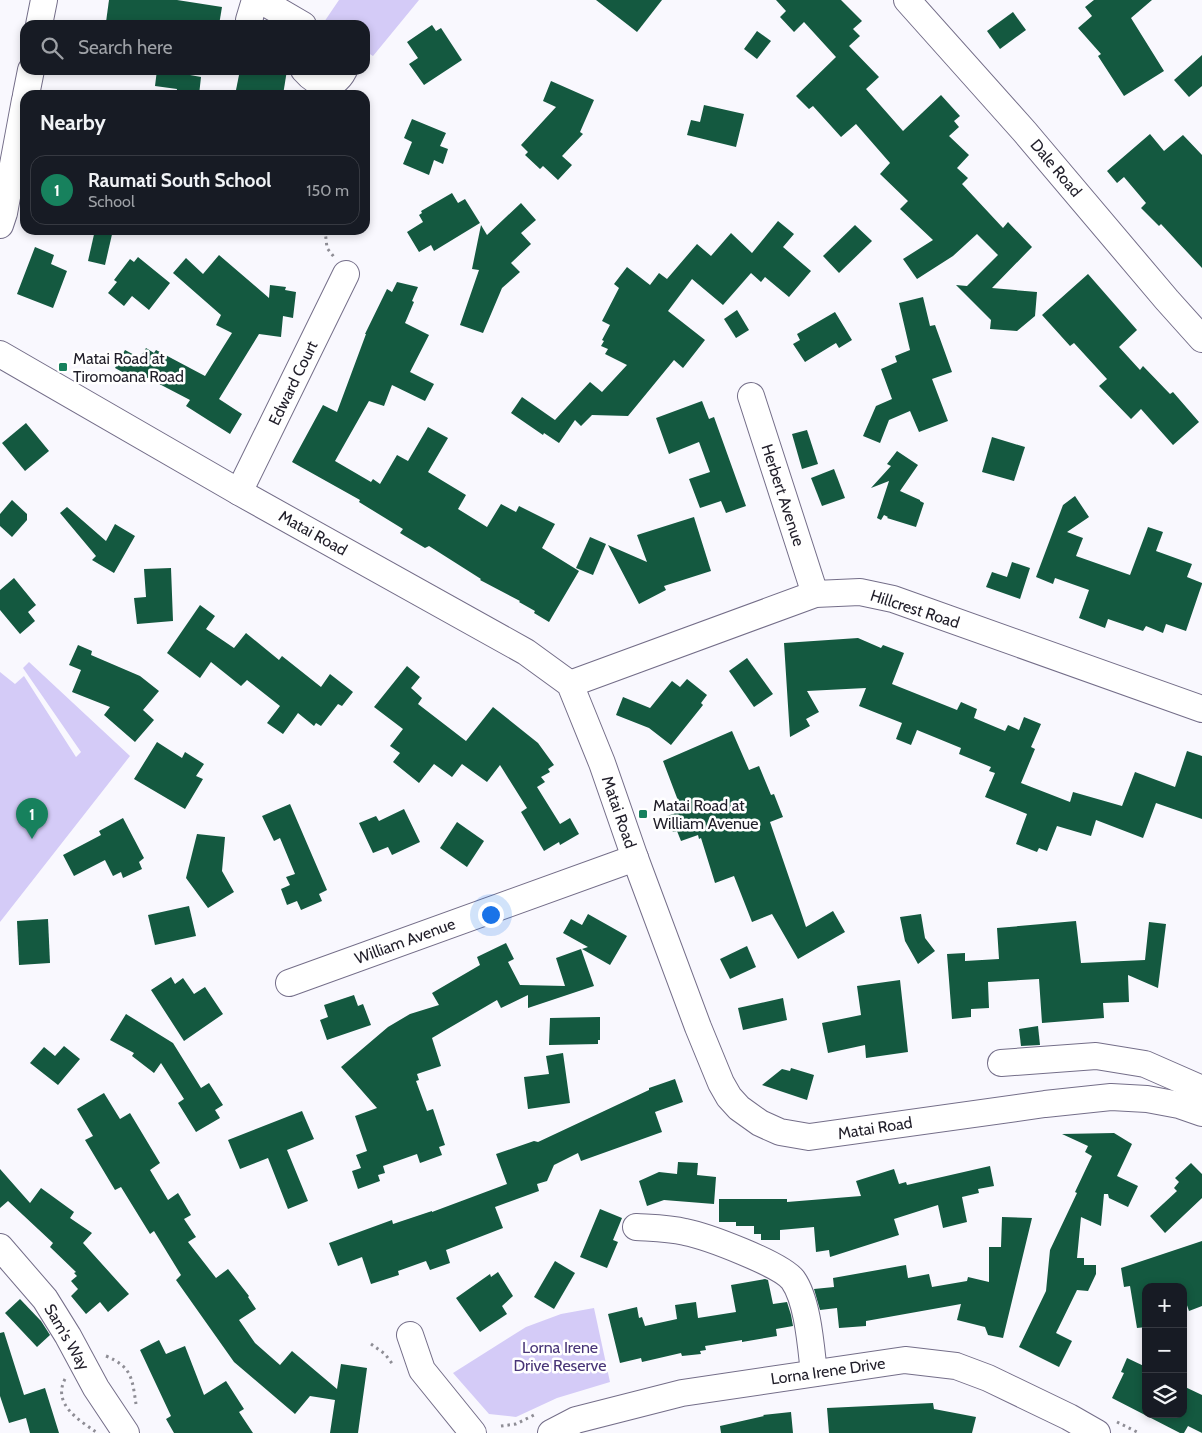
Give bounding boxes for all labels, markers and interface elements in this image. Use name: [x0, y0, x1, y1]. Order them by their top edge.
search box: [20, 20, 370, 75]
icon: search: [38, 34, 66, 62]
text: Search here: [78, 36, 172, 59]
text: Nearby: [40, 110, 106, 135]
street label: Dale Road: [1026, 135, 1086, 201]
text: Raumati South School: [88, 169, 271, 192]
text: 1: [54, 181, 60, 200]
text: 150 m: [306, 181, 349, 200]
text: School: [88, 192, 135, 211]
street label: Edward Court: [264, 337, 322, 428]
place label: Matai Road at Tiromoana Road: [73, 349, 184, 386]
marker: Matai Road at Tiromoana Road: [57, 361, 69, 373]
street label: Herbert Avenue: [758, 442, 808, 548]
street label: Matai Road: [276, 506, 350, 560]
street label: Hillcrest Road: [868, 586, 962, 632]
street label: Matai Road: [598, 773, 640, 851]
place label: Matai Road at William Avenue: [653, 796, 758, 833]
pin: 1: [16, 798, 48, 839]
marker: Matai Road at William Avenue: [637, 808, 649, 820]
your location: [478, 902, 504, 928]
street label: William Avenue: [352, 914, 458, 968]
street label: Matai Road: [836, 1113, 914, 1143]
map controls: [1142, 1283, 1187, 1418]
button: +: [1142, 1283, 1187, 1328]
street label: Sam's Way: [40, 1300, 94, 1374]
button: −: [1142, 1328, 1187, 1373]
park label: Lorna Irene Drive Reserve: [514, 1338, 606, 1375]
street label: Lorna Irene Drive: [769, 1354, 887, 1388]
button: layers: [1142, 1373, 1187, 1418]

